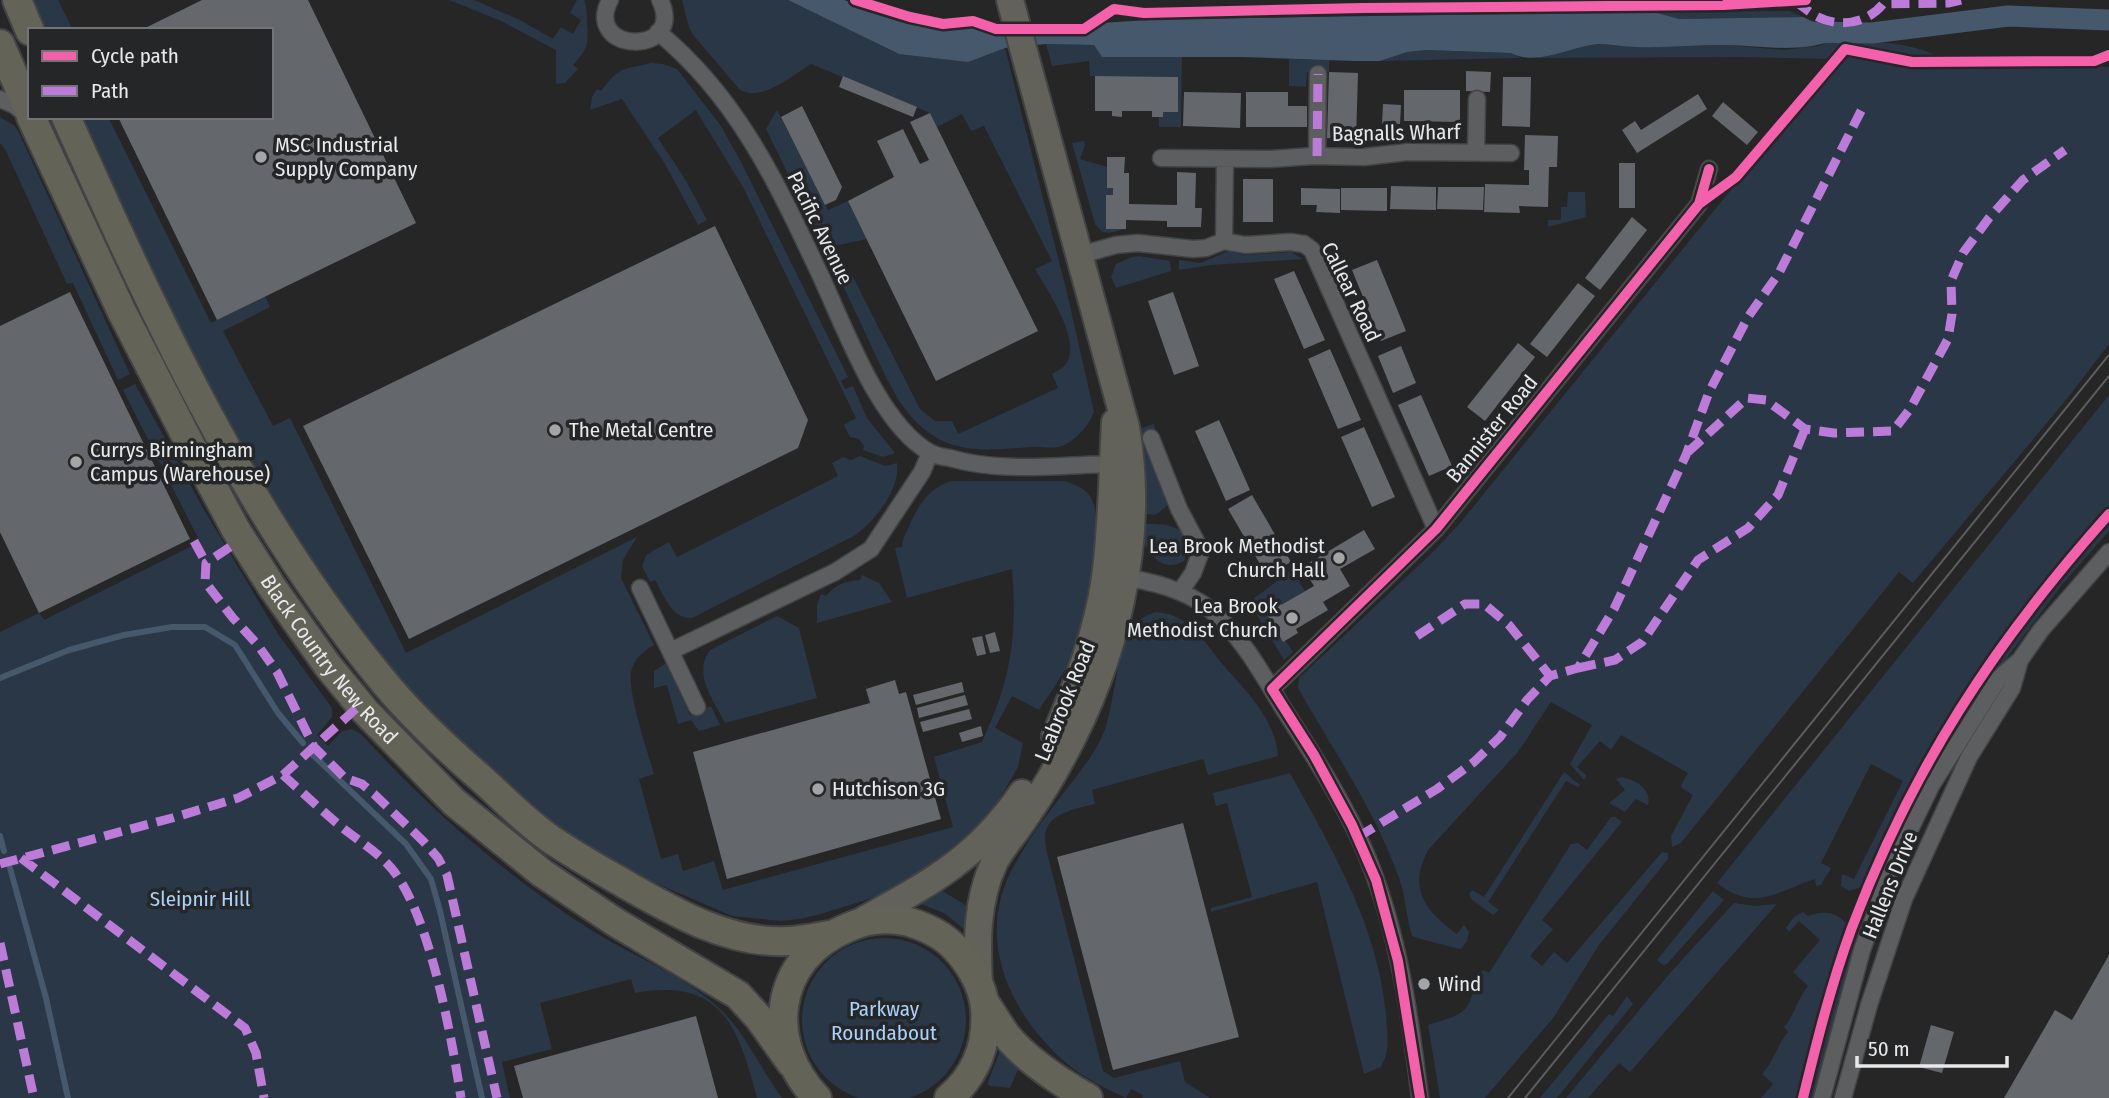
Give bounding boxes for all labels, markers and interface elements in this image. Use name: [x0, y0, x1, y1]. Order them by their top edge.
legend: [28, 28, 273, 119]
text: Cycle path: [91, 43, 179, 69]
text: Path: [91, 78, 129, 104]
street label: Bagnalls Wharf: [1332, 119, 1462, 147]
place label: MSC Industrial Supply Company: [275, 132, 418, 182]
marker: MSC Industrial Supply Company: [253, 149, 269, 165]
street label: Pacific Avenue: [781, 167, 859, 289]
street label: Callear Road: [1316, 238, 1386, 346]
street label: Bannister Road: [1441, 370, 1543, 488]
place label: The Metal Centre: [569, 417, 713, 443]
marker: The Metal Centre: [547, 422, 563, 438]
place label: Currys Birmingham Campus (Warehouse): [90, 437, 270, 487]
marker: Currys Birmingham Campus (Warehouse): [68, 454, 84, 470]
place label: Lea Brook Methodist Church Hall: [1149, 533, 1325, 583]
marker: Lea Brook Methodist Church Hall: [1331, 550, 1347, 566]
street label: Black Country New Road: [255, 570, 403, 750]
place label: Lea Brook Methodist Church: [1127, 593, 1278, 643]
marker: Lea Brook Methodist Church: [1284, 610, 1300, 626]
street label: Leabrook Road: [1029, 637, 1101, 765]
place label: Hutchison 3G: [832, 776, 945, 802]
marker: Hutchison 3G: [810, 781, 826, 797]
street label: Hallens Drive: [1857, 827, 1923, 943]
park label: Sleipnir Hill: [150, 886, 251, 912]
place label: Wind: [1438, 971, 1481, 997]
marker: Wind: [1416, 976, 1432, 992]
park label: Parkway Roundabout: [831, 996, 937, 1046]
scale bar: [1857, 1024, 2008, 1068]
text: 50 m: [1868, 1036, 1910, 1062]

